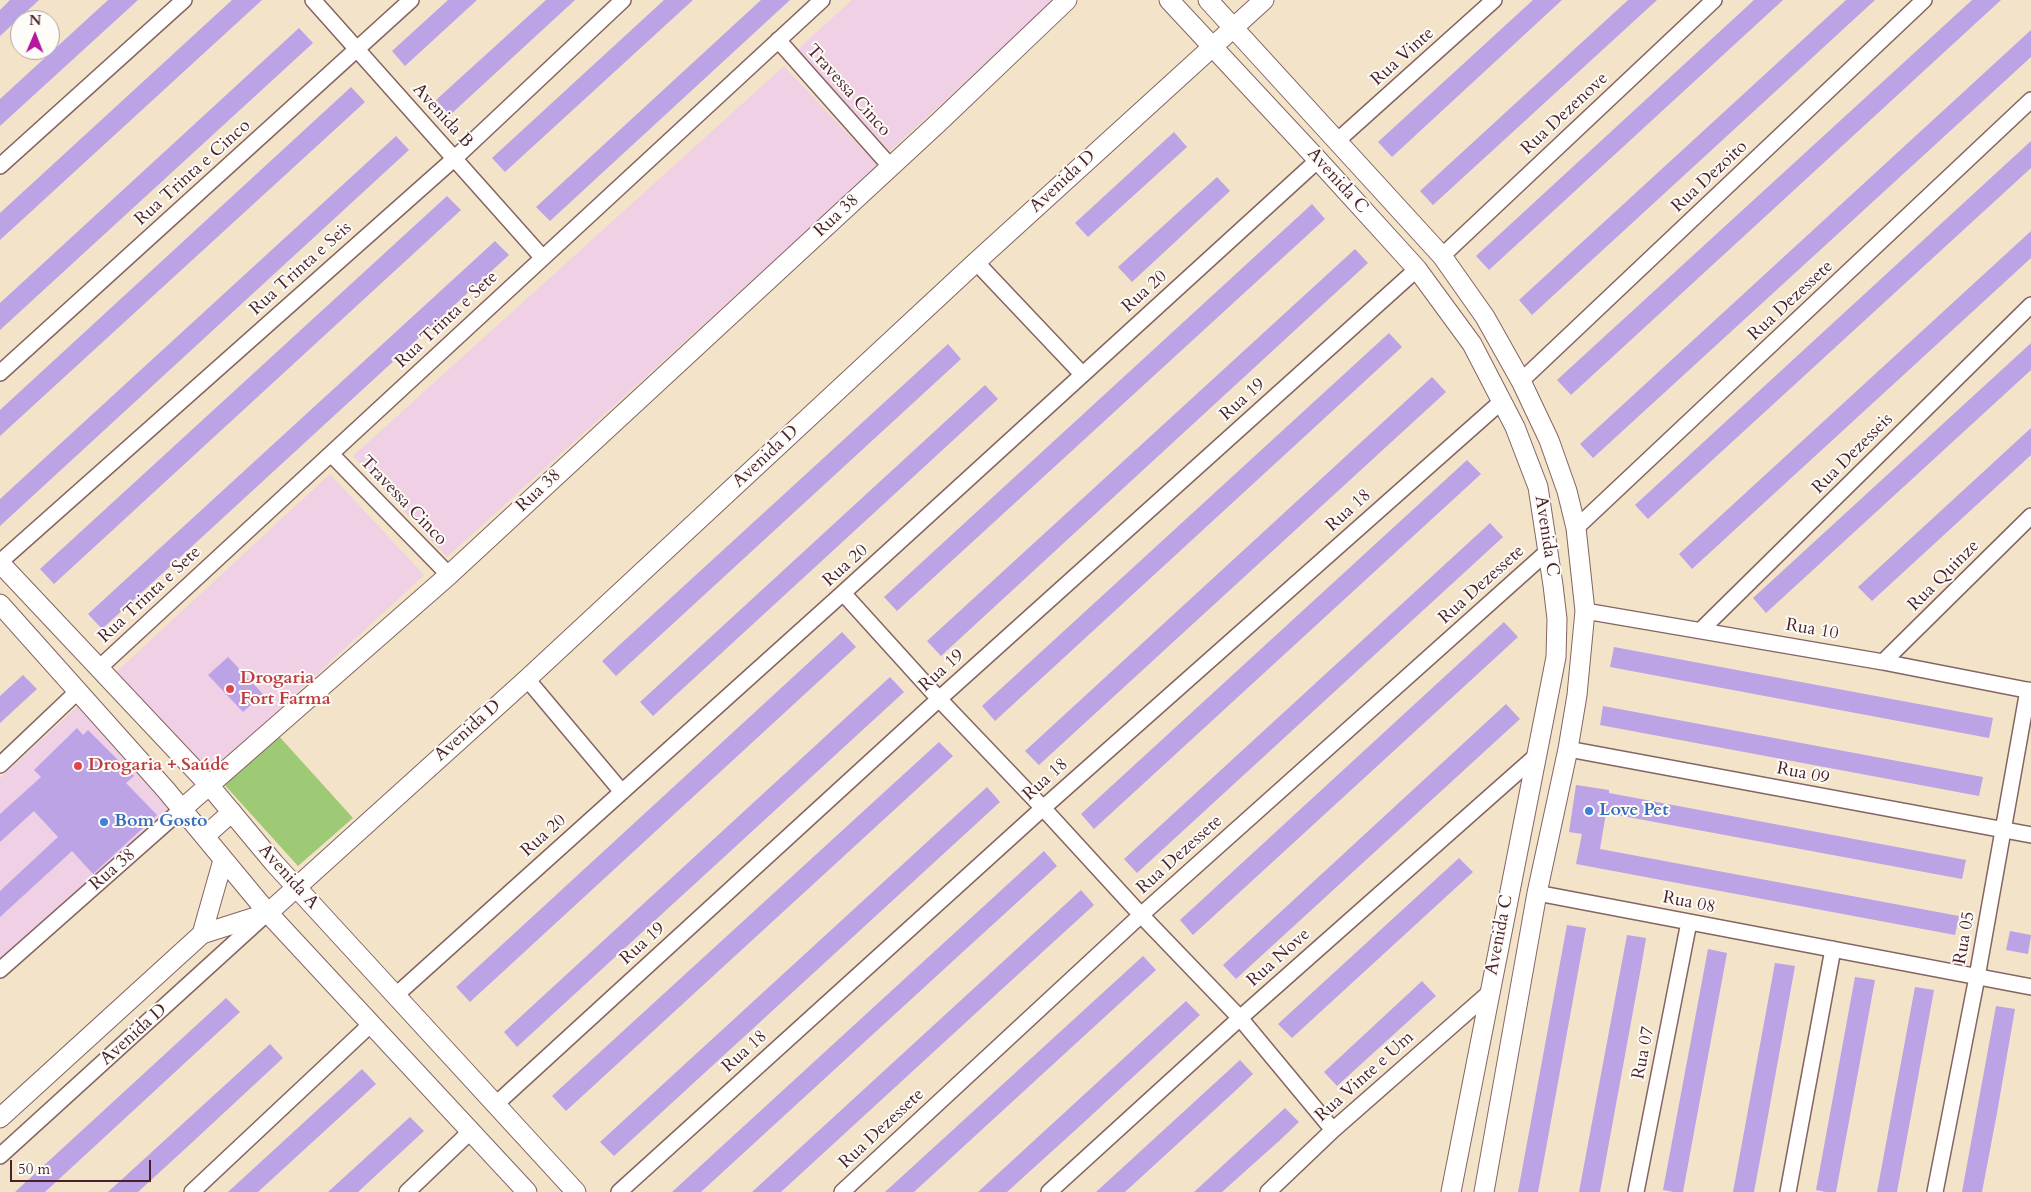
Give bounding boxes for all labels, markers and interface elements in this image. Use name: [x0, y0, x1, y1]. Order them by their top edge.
north arrow: [10, 10, 60, 60]
text: N: [29, 11, 41, 30]
street label: Rua Vinte: [1367, 23, 1439, 91]
street label: Travessa Cinco: [801, 40, 895, 142]
street label: Rua Dezenove: [1517, 68, 1613, 160]
street label: Avenida B: [407, 79, 477, 153]
street label: Rua Trinta e Cinco: [131, 115, 255, 231]
street label: Rua Dezoito: [1668, 136, 1752, 218]
street label: Avenida C: [1302, 144, 1372, 218]
street label: Avenida D: [1026, 146, 1100, 218]
street label: Rua 38: [810, 190, 864, 242]
street label: Rua Trinta e Seis: [246, 218, 356, 320]
street label: Rua Dezessete: [1744, 256, 1838, 346]
street label: Rua 20: [1118, 266, 1172, 318]
street label: Rua Trinta e Sete: [391, 267, 503, 373]
street label: Rua 19: [1216, 374, 1270, 426]
street label: Rua Dezesseis: [1808, 409, 1898, 499]
street label: Avenida D: [729, 421, 803, 493]
street label: Travessa Cinco: [355, 452, 451, 550]
street label: Rua 38: [512, 465, 566, 517]
street label: Rua 18: [1322, 485, 1376, 537]
street label: Avenida C: [1529, 494, 1563, 578]
street label: Rua Quinze: [1904, 536, 1984, 616]
street label: Rua 20: [819, 540, 873, 592]
street label: Rua Dezessete: [1435, 541, 1529, 629]
street label: Rua Trinta e Sete: [94, 542, 206, 648]
street label: Rua 10: [1784, 615, 1840, 645]
street label: Rua 19: [915, 645, 969, 697]
place label: Drogaria Fort Farma: [240, 668, 331, 711]
marker: Drogaria Fort Farma: [224, 683, 236, 695]
street label: Avenida D: [430, 695, 506, 767]
street label: Rua 18: [1019, 754, 1073, 806]
place label: Drogaria + Saúde: [88, 755, 229, 777]
street label: Rua 09: [1775, 758, 1831, 790]
marker: Drogaria + Saúde: [72, 760, 84, 772]
place label: Love Pet: [1599, 800, 1669, 822]
marker: Love Pet: [1583, 805, 1595, 817]
street label: Rua 20: [517, 810, 571, 862]
place label: Bom Gosto: [114, 811, 208, 833]
street label: Rua Dezessete: [1133, 811, 1227, 899]
marker: Bom Gosto: [98, 816, 110, 828]
street label: Avenida A: [253, 840, 323, 914]
street label: Rua 38: [86, 844, 140, 896]
street label: Rua 08: [1661, 887, 1717, 919]
street label: Avenida C: [1482, 893, 1518, 977]
street label: Rua 05: [1950, 910, 1980, 966]
street label: Rua 19: [616, 918, 670, 970]
street label: Rua Nove: [1243, 924, 1315, 992]
street label: Avenida D: [96, 999, 172, 1071]
street label: Rua 07: [1628, 1025, 1660, 1081]
street label: Rua 18: [718, 1026, 772, 1078]
street label: Rua Vinte e Um: [1311, 1027, 1419, 1127]
street label: Rua Dezessete: [835, 1084, 929, 1174]
scale bar: [12, 1150, 154, 1182]
text: 50 m: [18, 1159, 50, 1179]

